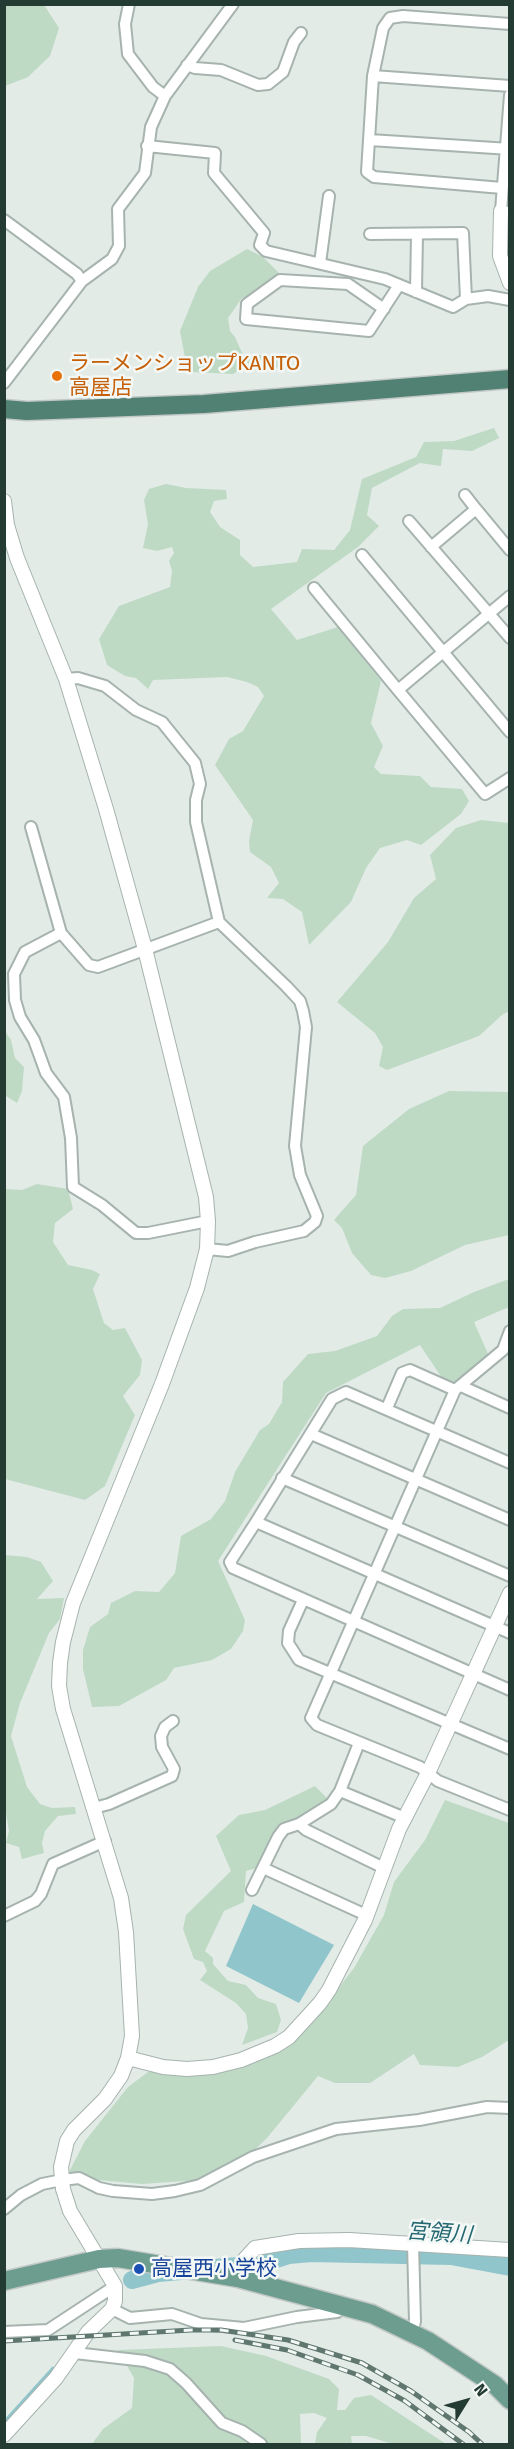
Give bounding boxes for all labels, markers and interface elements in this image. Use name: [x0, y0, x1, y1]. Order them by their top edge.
place label: ラーメンショップKANTO 高屋店: [69, 351, 300, 401]
marker: ラーメンショップKANTO 高屋店: [50, 369, 64, 383]
water label: 宮領川: [405, 2219, 473, 2249]
place label: 高屋西小学校: [151, 2256, 277, 2282]
marker: 高屋西小学校: [132, 2262, 146, 2276]
north arrow: [436, 2371, 496, 2431]
text: N: [470, 2380, 492, 2400]

